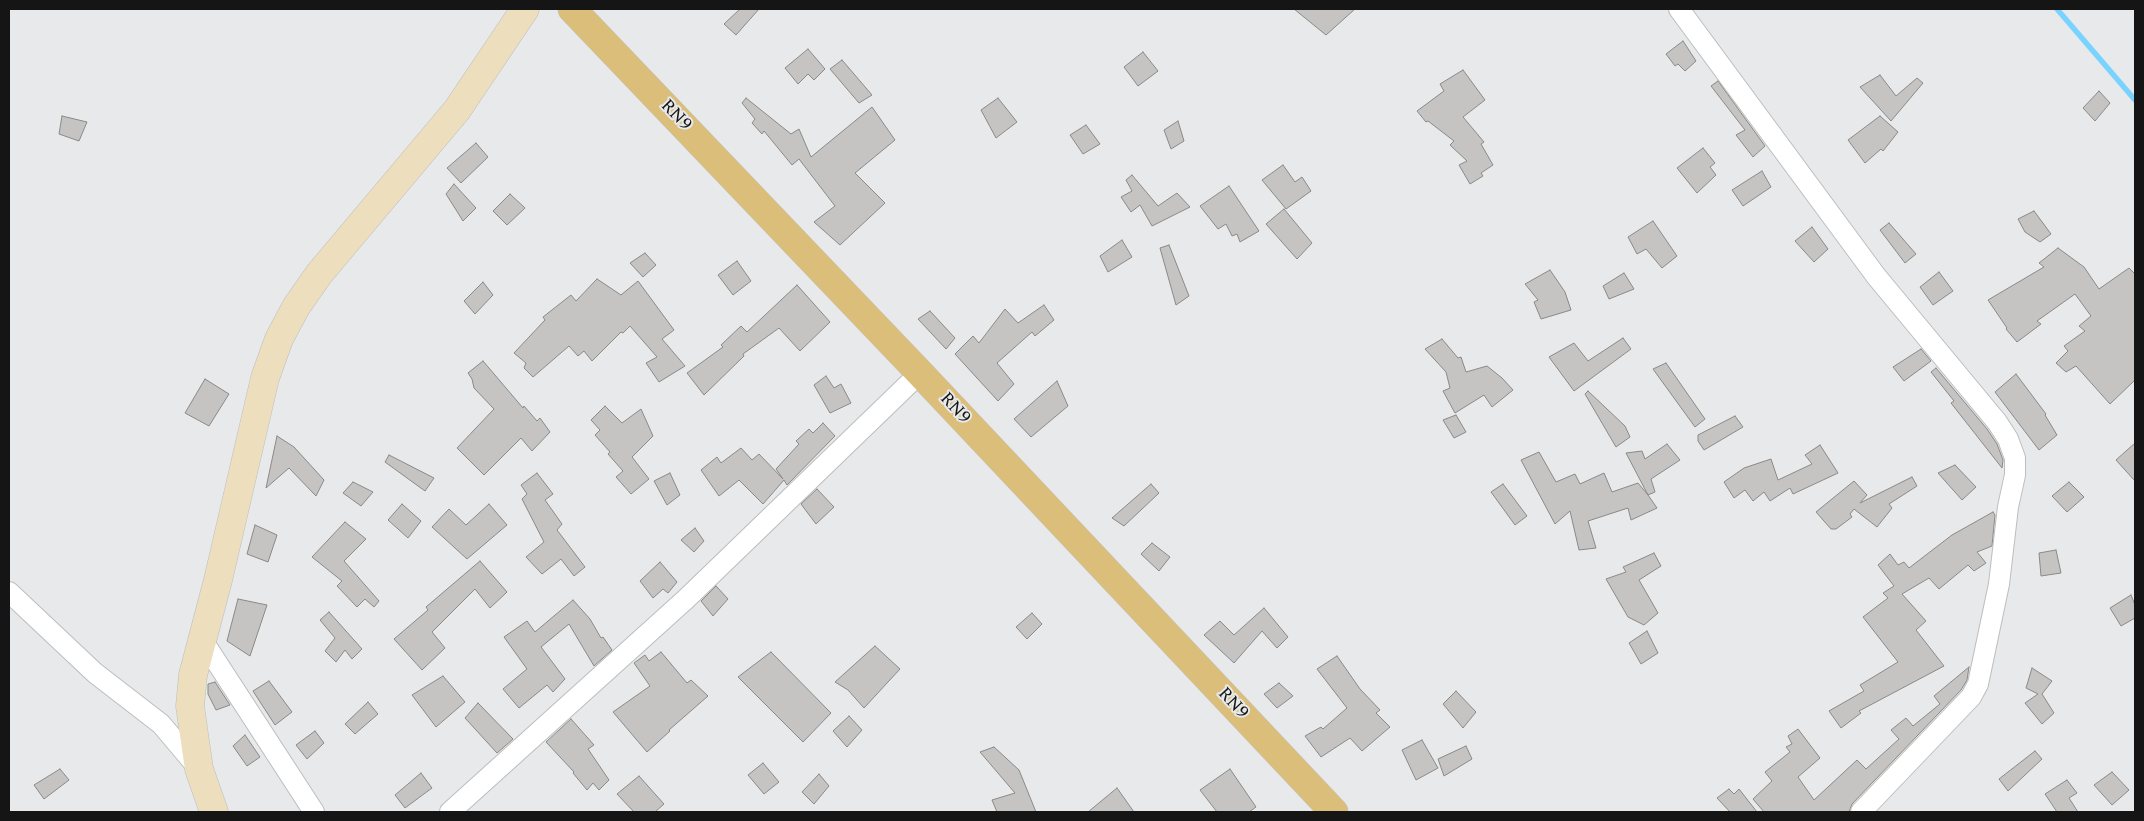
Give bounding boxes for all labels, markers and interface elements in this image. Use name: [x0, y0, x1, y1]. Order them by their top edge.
street label: RN9: [655, 96, 695, 136]
street label: RN9: [934, 389, 974, 429]
street label: RN9: [1212, 684, 1252, 724]

